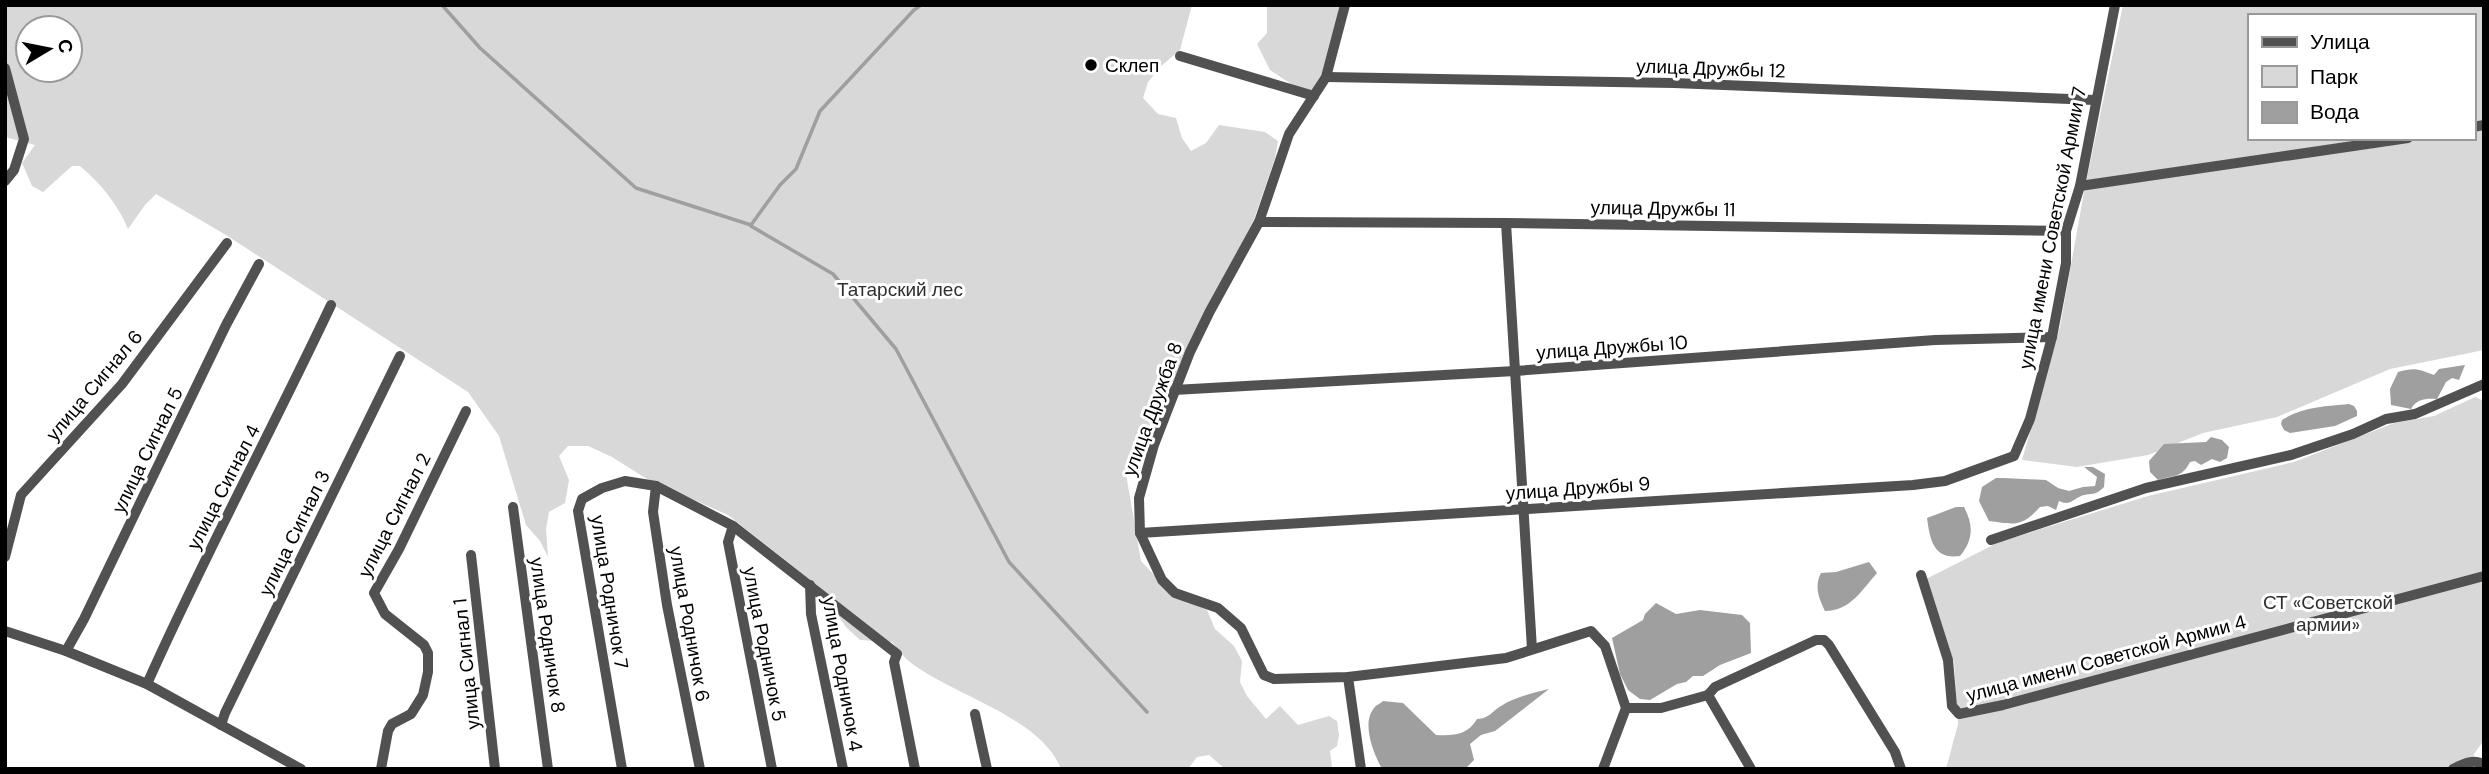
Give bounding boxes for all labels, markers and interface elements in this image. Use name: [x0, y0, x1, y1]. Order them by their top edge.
north arrow: [14, 14, 84, 84]
legend: [2248, 14, 2475, 140]
text: Улица: [2310, 28, 2370, 56]
text: С: [52, 37, 79, 55]
place label: Склеп: [1105, 53, 1159, 78]
street label: улица Дружбы 12: [1636, 53, 1786, 84]
marker: Склеп: [1083, 57, 1099, 73]
text: Парк: [2310, 63, 2358, 91]
street label: улица имени Советской Армии 7: [2013, 85, 2092, 371]
text: Вода: [2310, 98, 2359, 126]
street label: улица Дружбы 11: [1590, 195, 1735, 222]
park label: Татарский лес: [837, 277, 963, 302]
street label: улица Сигнал 6: [41, 325, 148, 446]
street label: улица Дружбы 10: [1536, 330, 1689, 365]
street label: улица Дружба 8: [1117, 339, 1188, 480]
street label: улица Сигнал 5: [106, 383, 189, 517]
street label: улица Сигнал 4: [181, 420, 266, 554]
street label: улица Сигнал 2: [352, 449, 437, 582]
street label: улица Сигнал 3: [253, 466, 336, 600]
street label: улица Дружбы 9: [1505, 471, 1651, 506]
street label: улица Родничок 7: [585, 513, 634, 671]
street label: улица Родничок 6: [664, 544, 715, 704]
street label: улица Родничок 8: [524, 556, 571, 714]
street label: улица Родничок 5: [737, 565, 792, 723]
park label: СТ «Советской армии»: [2263, 590, 2393, 637]
street label: улица Родничок 4: [817, 595, 868, 753]
street label: улица Сигнал 1: [447, 597, 486, 731]
street label: улица имени Советской Армии 4: [1963, 609, 2249, 708]

